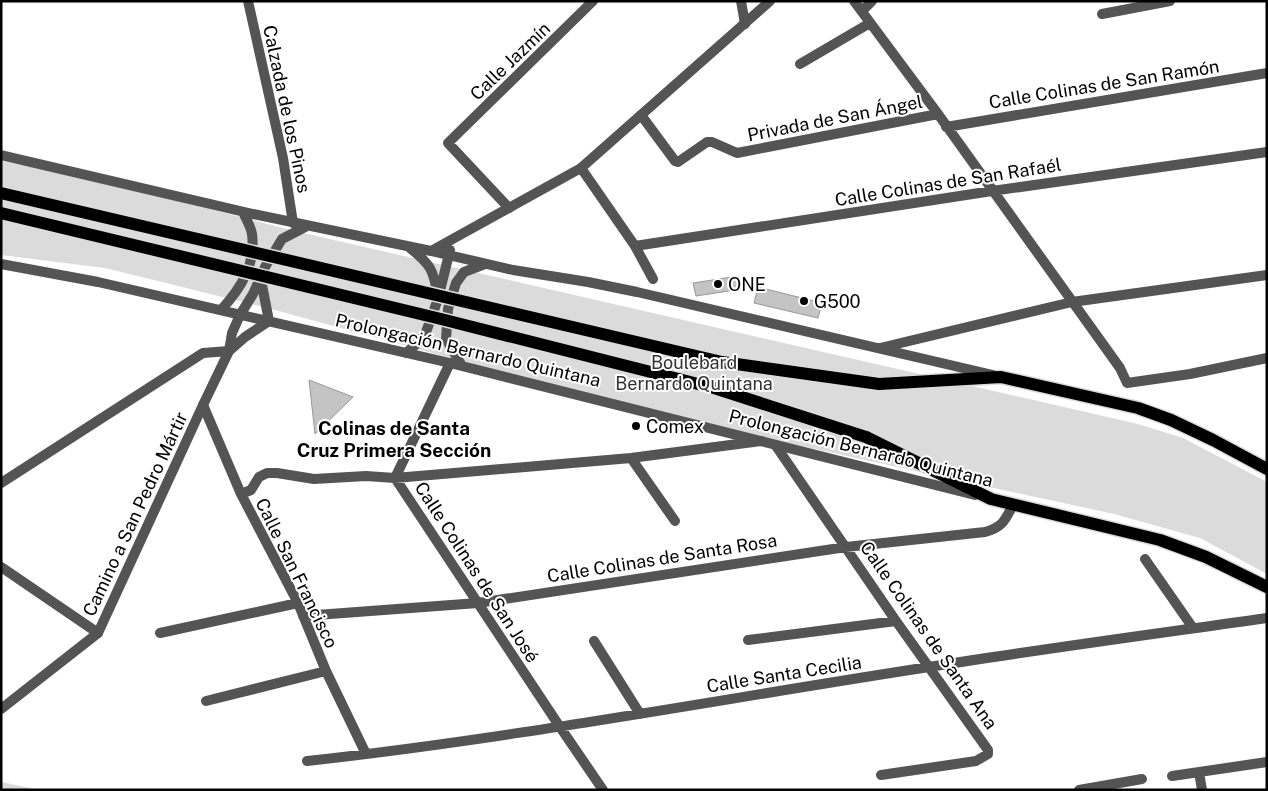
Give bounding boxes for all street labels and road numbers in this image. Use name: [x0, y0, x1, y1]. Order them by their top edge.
street label: Calle Jazmín: [466, 18, 554, 104]
street label: Calzada de los Pinos: [259, 23, 315, 195]
street label: Calle Colinas de San Ramón: [987, 55, 1221, 113]
street label: Privada de San Ángel: [745, 90, 924, 145]
street label: Calle Colinas de San Rafaél: [833, 154, 1063, 210]
street label: Prolongación Bernardo Quintana: [333, 309, 603, 391]
street label: Prolongación Bernardo Quintana: [727, 405, 995, 491]
street label: Camino a San Pedro Mártir: [78, 408, 192, 620]
street label: Calle Colinas de San José: [411, 478, 543, 666]
street label: Calle San Francisco: [252, 494, 342, 652]
street label: Calle Colinas de Santa Rosa: [546, 529, 778, 587]
street label: Calle Colinas de Santa Ana: [856, 537, 1002, 733]
street label: Calle Santa Cecilia: [705, 651, 863, 697]

